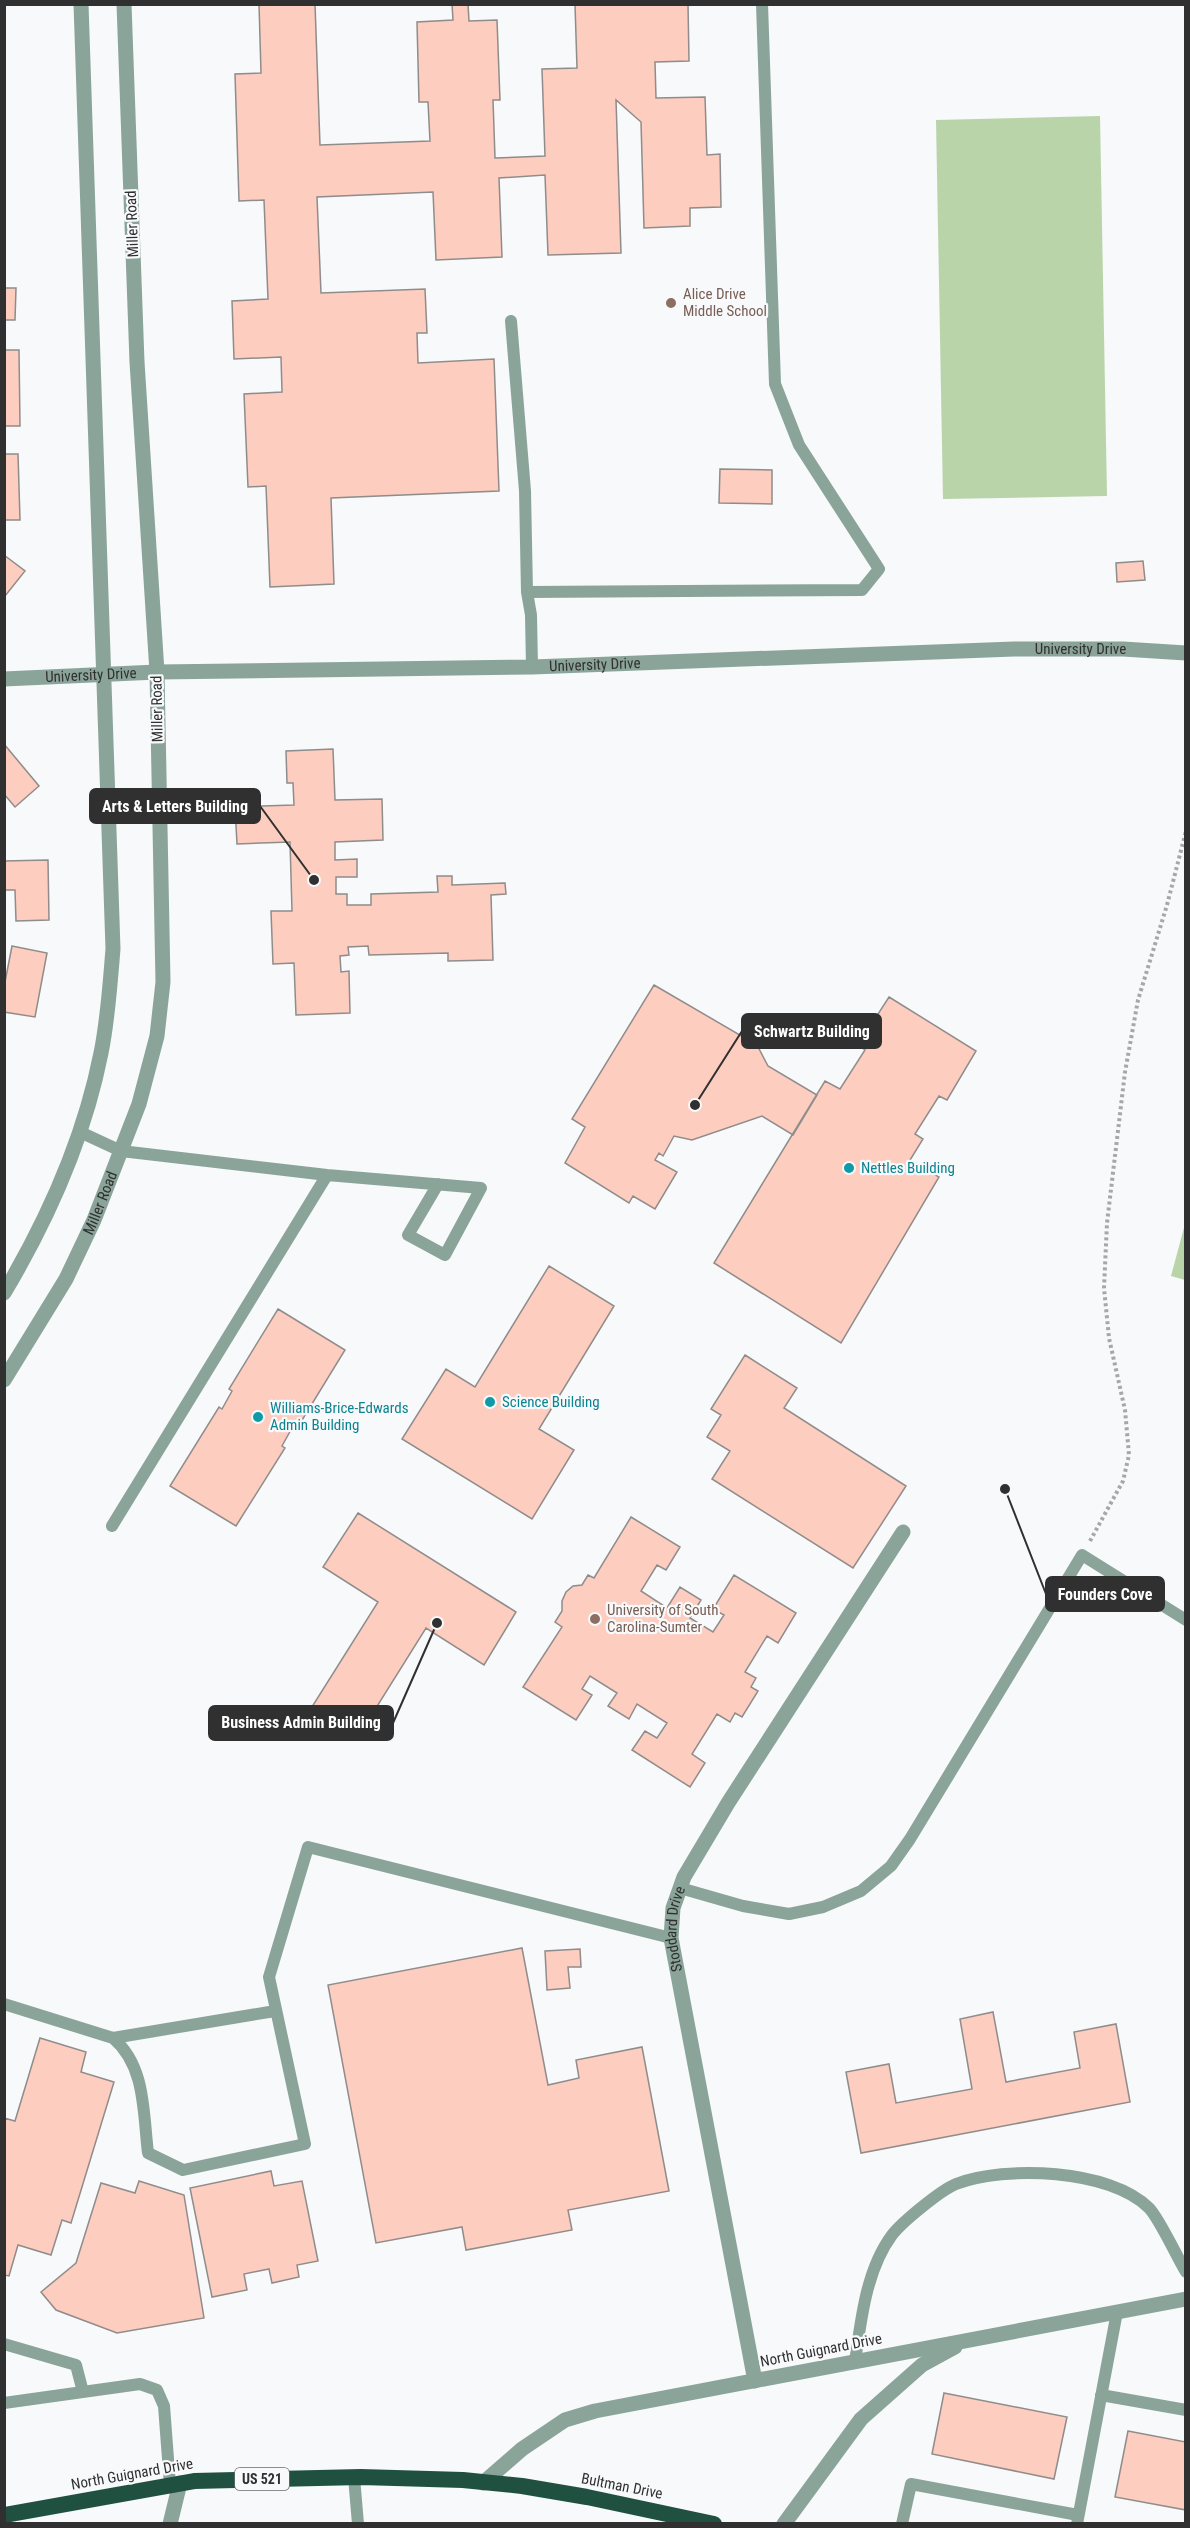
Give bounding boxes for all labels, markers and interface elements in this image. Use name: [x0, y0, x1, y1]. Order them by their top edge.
street label: Miller Road: [122, 190, 142, 258]
place label: Alice Drive Middle School: [683, 285, 767, 320]
marker: Alice Drive Middle School: [664, 296, 678, 310]
street label: University Drive: [1035, 640, 1126, 658]
street label: University Drive: [549, 654, 641, 675]
street label: University Drive: [45, 664, 137, 686]
street label: Miller Road: [147, 675, 167, 743]
callout: Arts & Letters Building: [90, 789, 260, 823]
text: Arts & Letters Building: [102, 797, 248, 816]
callout: Schwartz Building: [742, 1014, 881, 1048]
text: Schwartz Building: [754, 1022, 870, 1041]
place label: Nettles Building: [861, 1159, 955, 1177]
marker: Nettles Building: [842, 1161, 856, 1175]
street label: Miller Road: [79, 1169, 121, 1238]
place label: Science Building: [502, 1393, 600, 1411]
marker: Science Building: [483, 1395, 497, 1409]
place label: Williams-Brice-Edwards Admin Building: [270, 1399, 409, 1434]
marker: Williams-Brice-Edwards Admin Building: [251, 1410, 265, 1424]
callout: Founders Cove: [1046, 1577, 1164, 1611]
text: Founders Cove: [1058, 1585, 1153, 1604]
place label: University of South Carolina-Sumter: [607, 1601, 718, 1636]
marker: University of South Carolina-Sumter: [588, 1612, 602, 1626]
callout: Business Admin Building: [209, 1706, 393, 1740]
text: Business Admin Building: [221, 1713, 381, 1732]
street label: Stoddard Drive: [662, 1884, 689, 1973]
street label: North Guignard Drive: [759, 2329, 883, 2371]
street label: North Guignard Drive: [70, 2454, 194, 2494]
road number: US 521: [235, 2468, 289, 2490]
street label: Bultman Drive: [580, 2469, 664, 2503]

